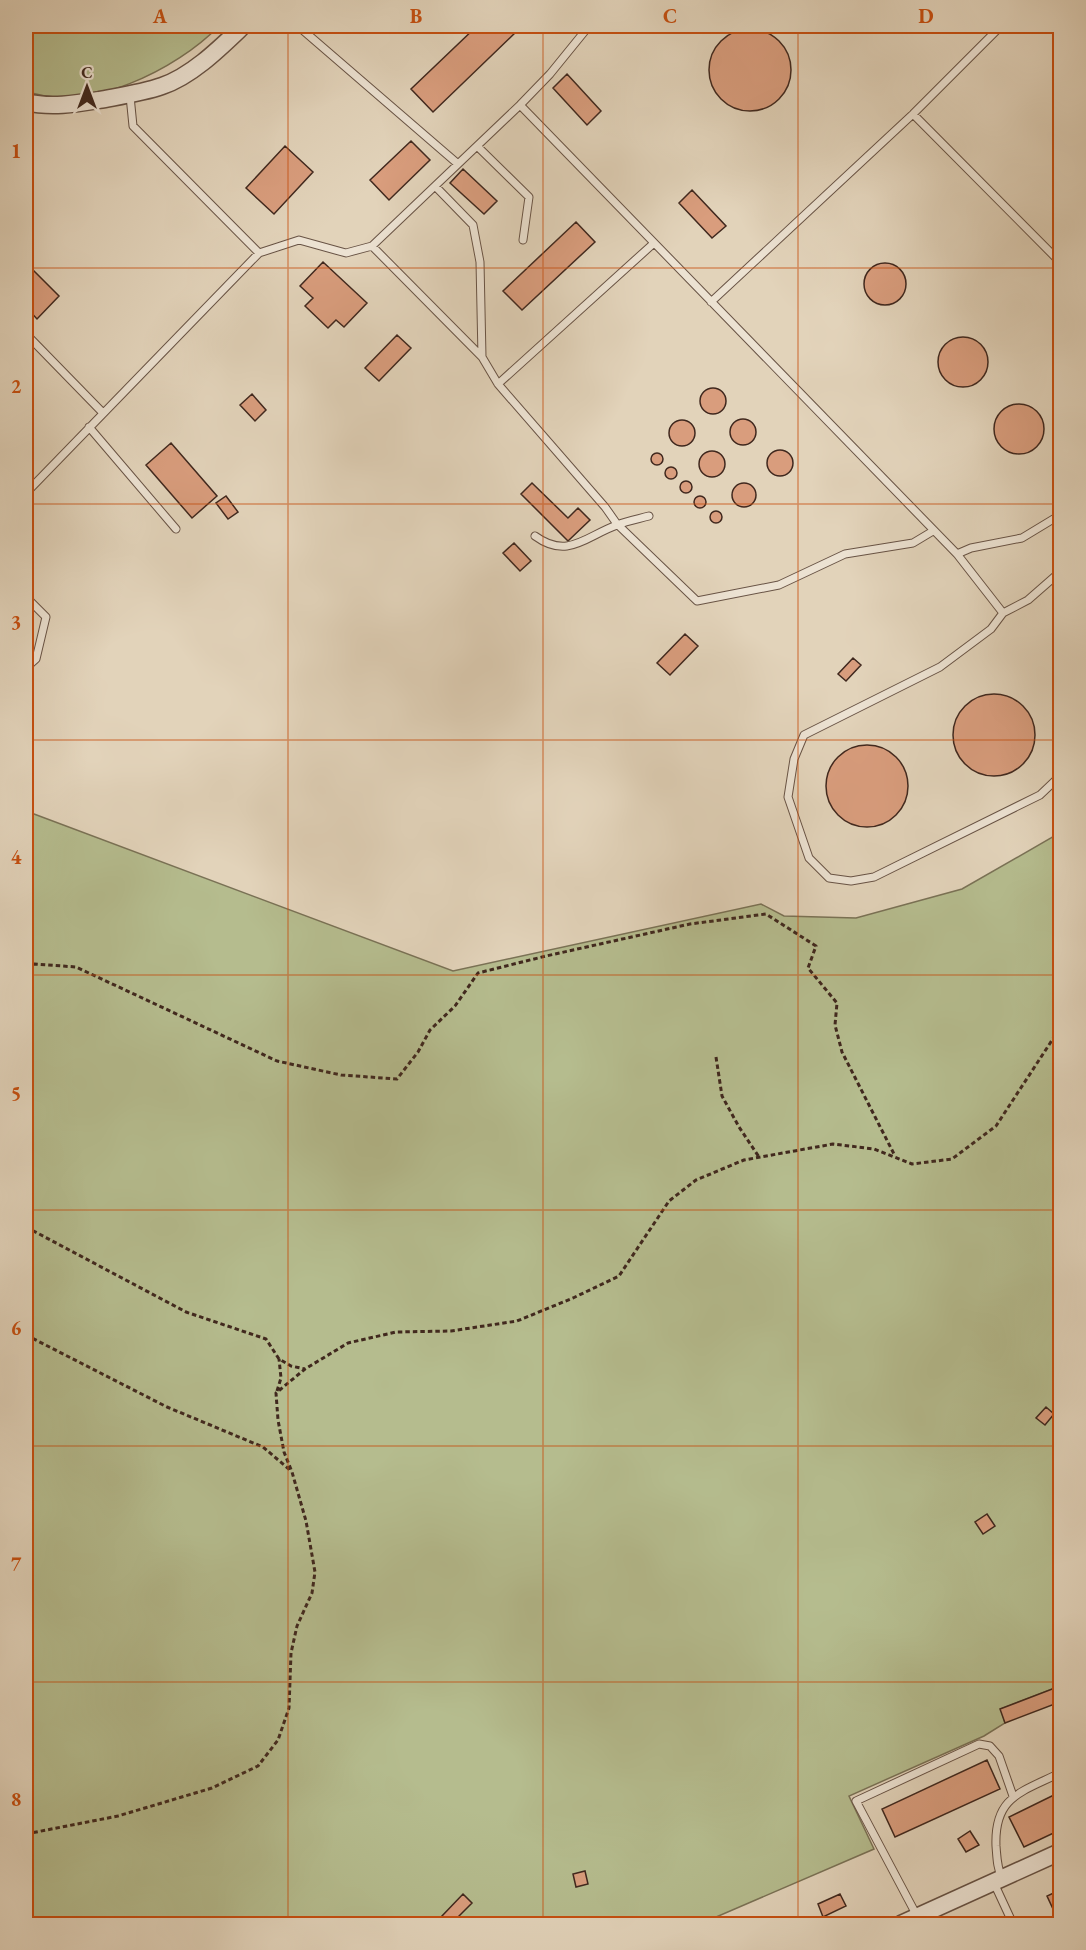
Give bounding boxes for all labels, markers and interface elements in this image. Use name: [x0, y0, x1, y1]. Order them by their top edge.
text: A: [152, 3, 168, 29]
text: B: [410, 3, 422, 29]
text: C: [663, 3, 677, 29]
text: D: [918, 3, 934, 29]
north arrow: [57, 57, 117, 117]
text: С: [81, 62, 93, 83]
text: 1: [11, 138, 21, 164]
text: 2: [11, 373, 22, 399]
text: 3: [11, 609, 21, 635]
text: 4: [11, 844, 22, 870]
text: 5: [11, 1080, 21, 1106]
text: 6: [11, 1315, 22, 1341]
text: 7: [11, 1551, 22, 1577]
text: 8: [11, 1786, 21, 1812]

